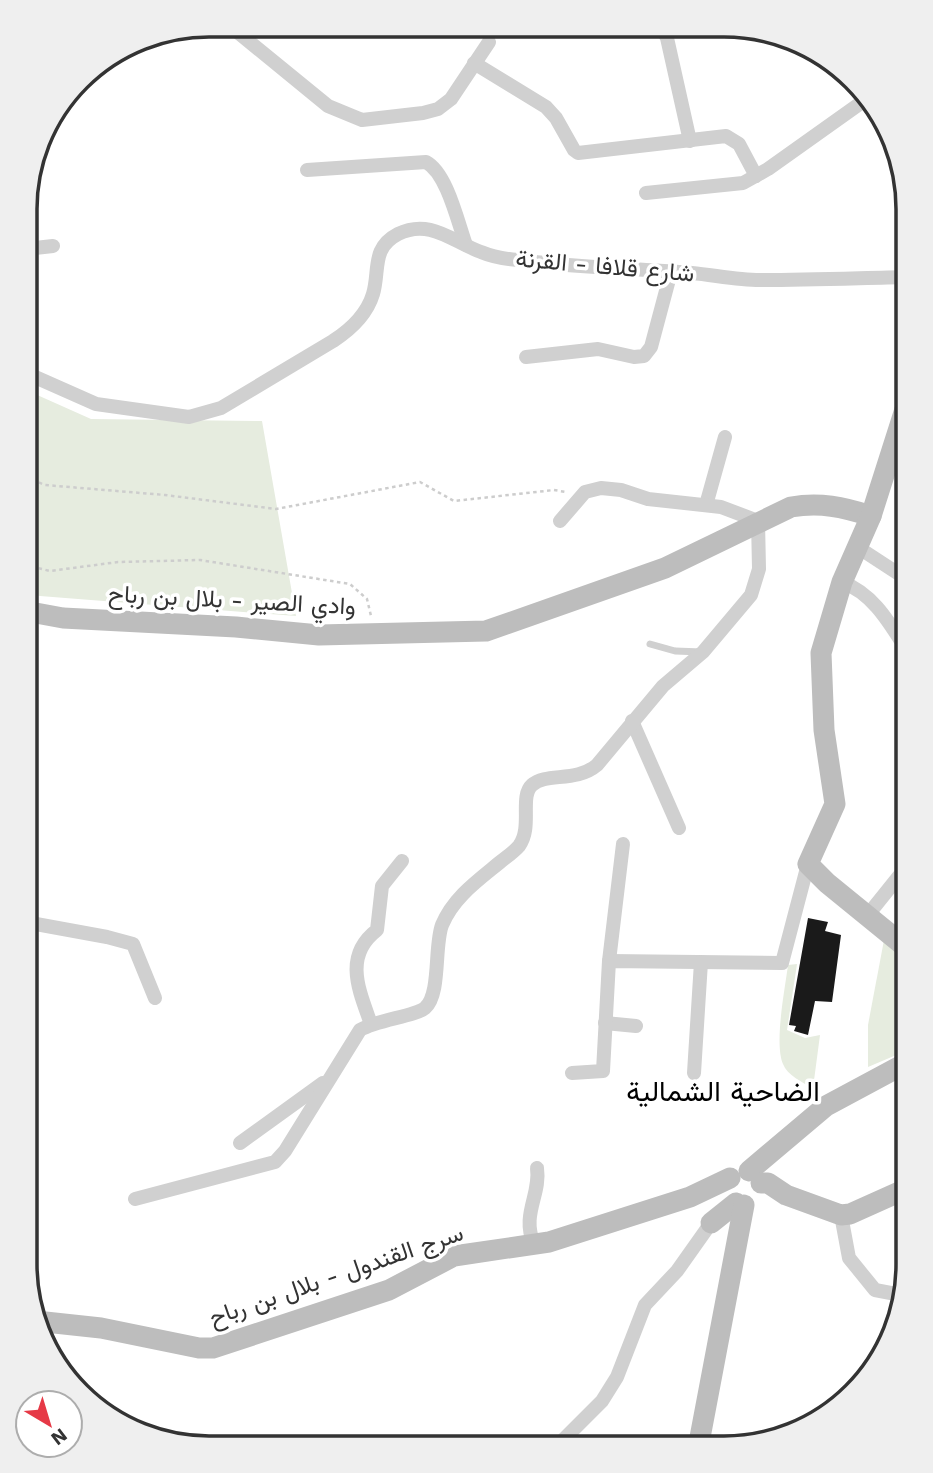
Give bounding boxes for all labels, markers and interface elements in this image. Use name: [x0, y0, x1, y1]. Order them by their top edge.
street label: شارع قلافا - القرنة: [514, 244, 695, 290]
street label: وادي الصير - بلال بن رباح: [107, 580, 357, 625]
district label: الضاحية الشمالية: [626, 1075, 820, 1108]
street label: سرج القندول - بلال بن رباح: [205, 1218, 467, 1334]
north arrow: [14, 1389, 84, 1459]
text: N: [47, 1424, 72, 1450]

